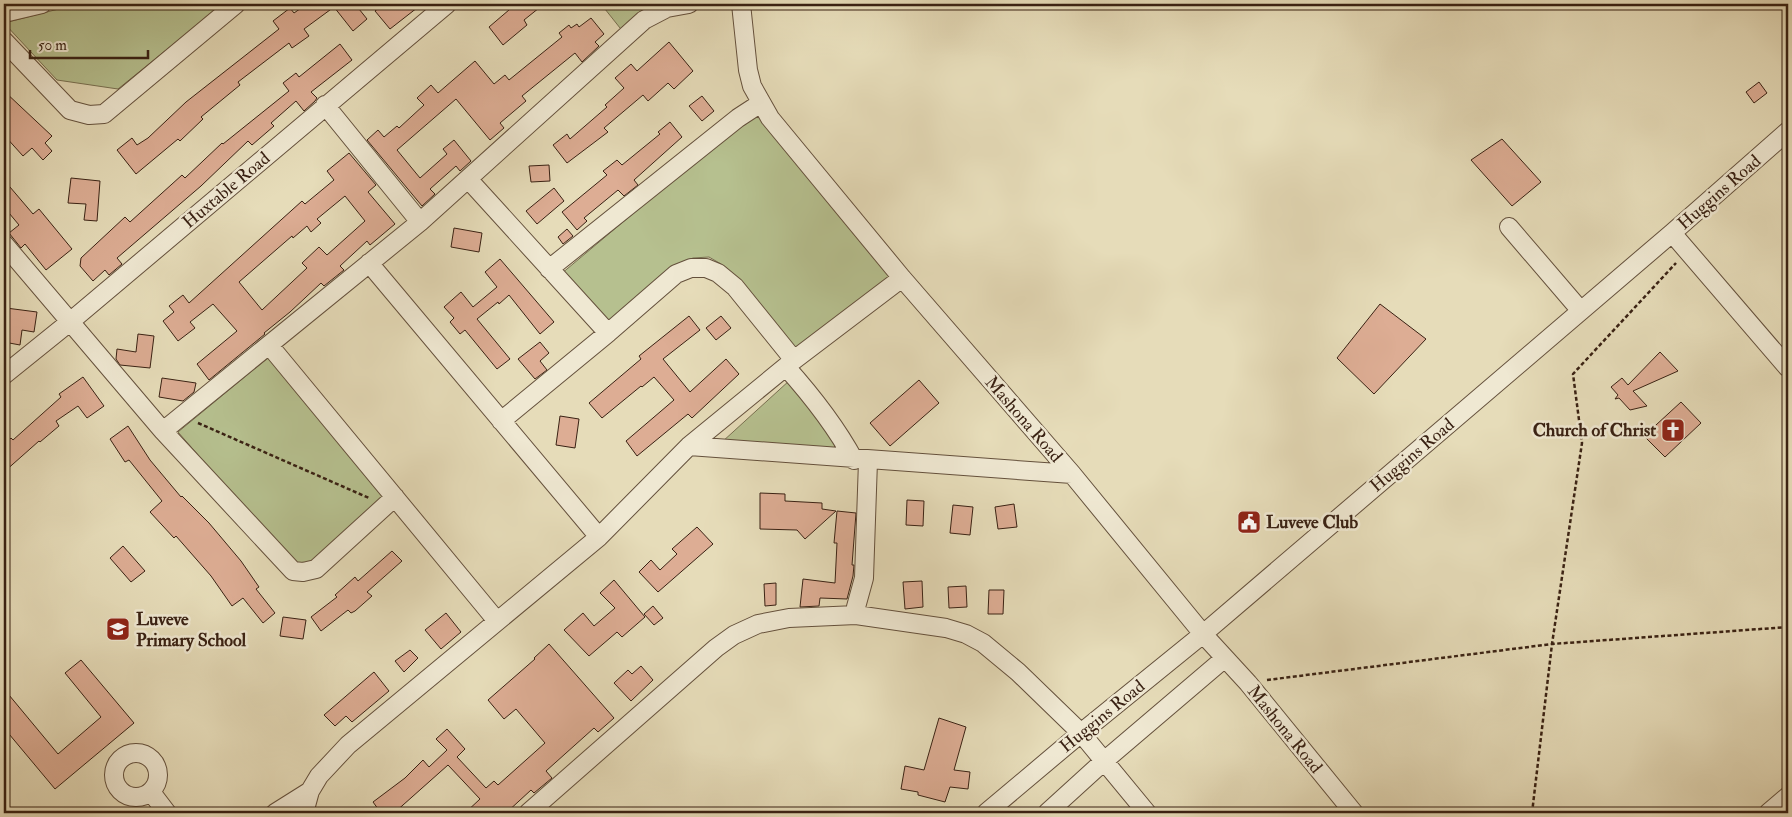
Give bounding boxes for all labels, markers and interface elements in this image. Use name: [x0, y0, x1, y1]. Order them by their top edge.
scale bar: [30, 28, 148, 60]
text: 50 m: [38, 36, 67, 55]
street label: Huxtable Road: [178, 147, 275, 234]
street label: Huggins Road: [1673, 150, 1766, 235]
street label: Mashona Road: [980, 371, 1067, 467]
street label: Huggins Road: [1365, 413, 1459, 497]
church icon: Church of Christ: [1660, 417, 1686, 443]
place label: Church of Christ: [1533, 419, 1656, 442]
public building icon: Luveve Club: [1236, 509, 1262, 535]
place label: Luveve Club: [1266, 511, 1358, 534]
place label: Luveve Primary School: [136, 608, 247, 652]
school or university icon: Luveve Primary School: [105, 616, 131, 642]
street label: Huggins Road: [1055, 675, 1150, 758]
street label: Mashona Road: [1242, 680, 1327, 778]

